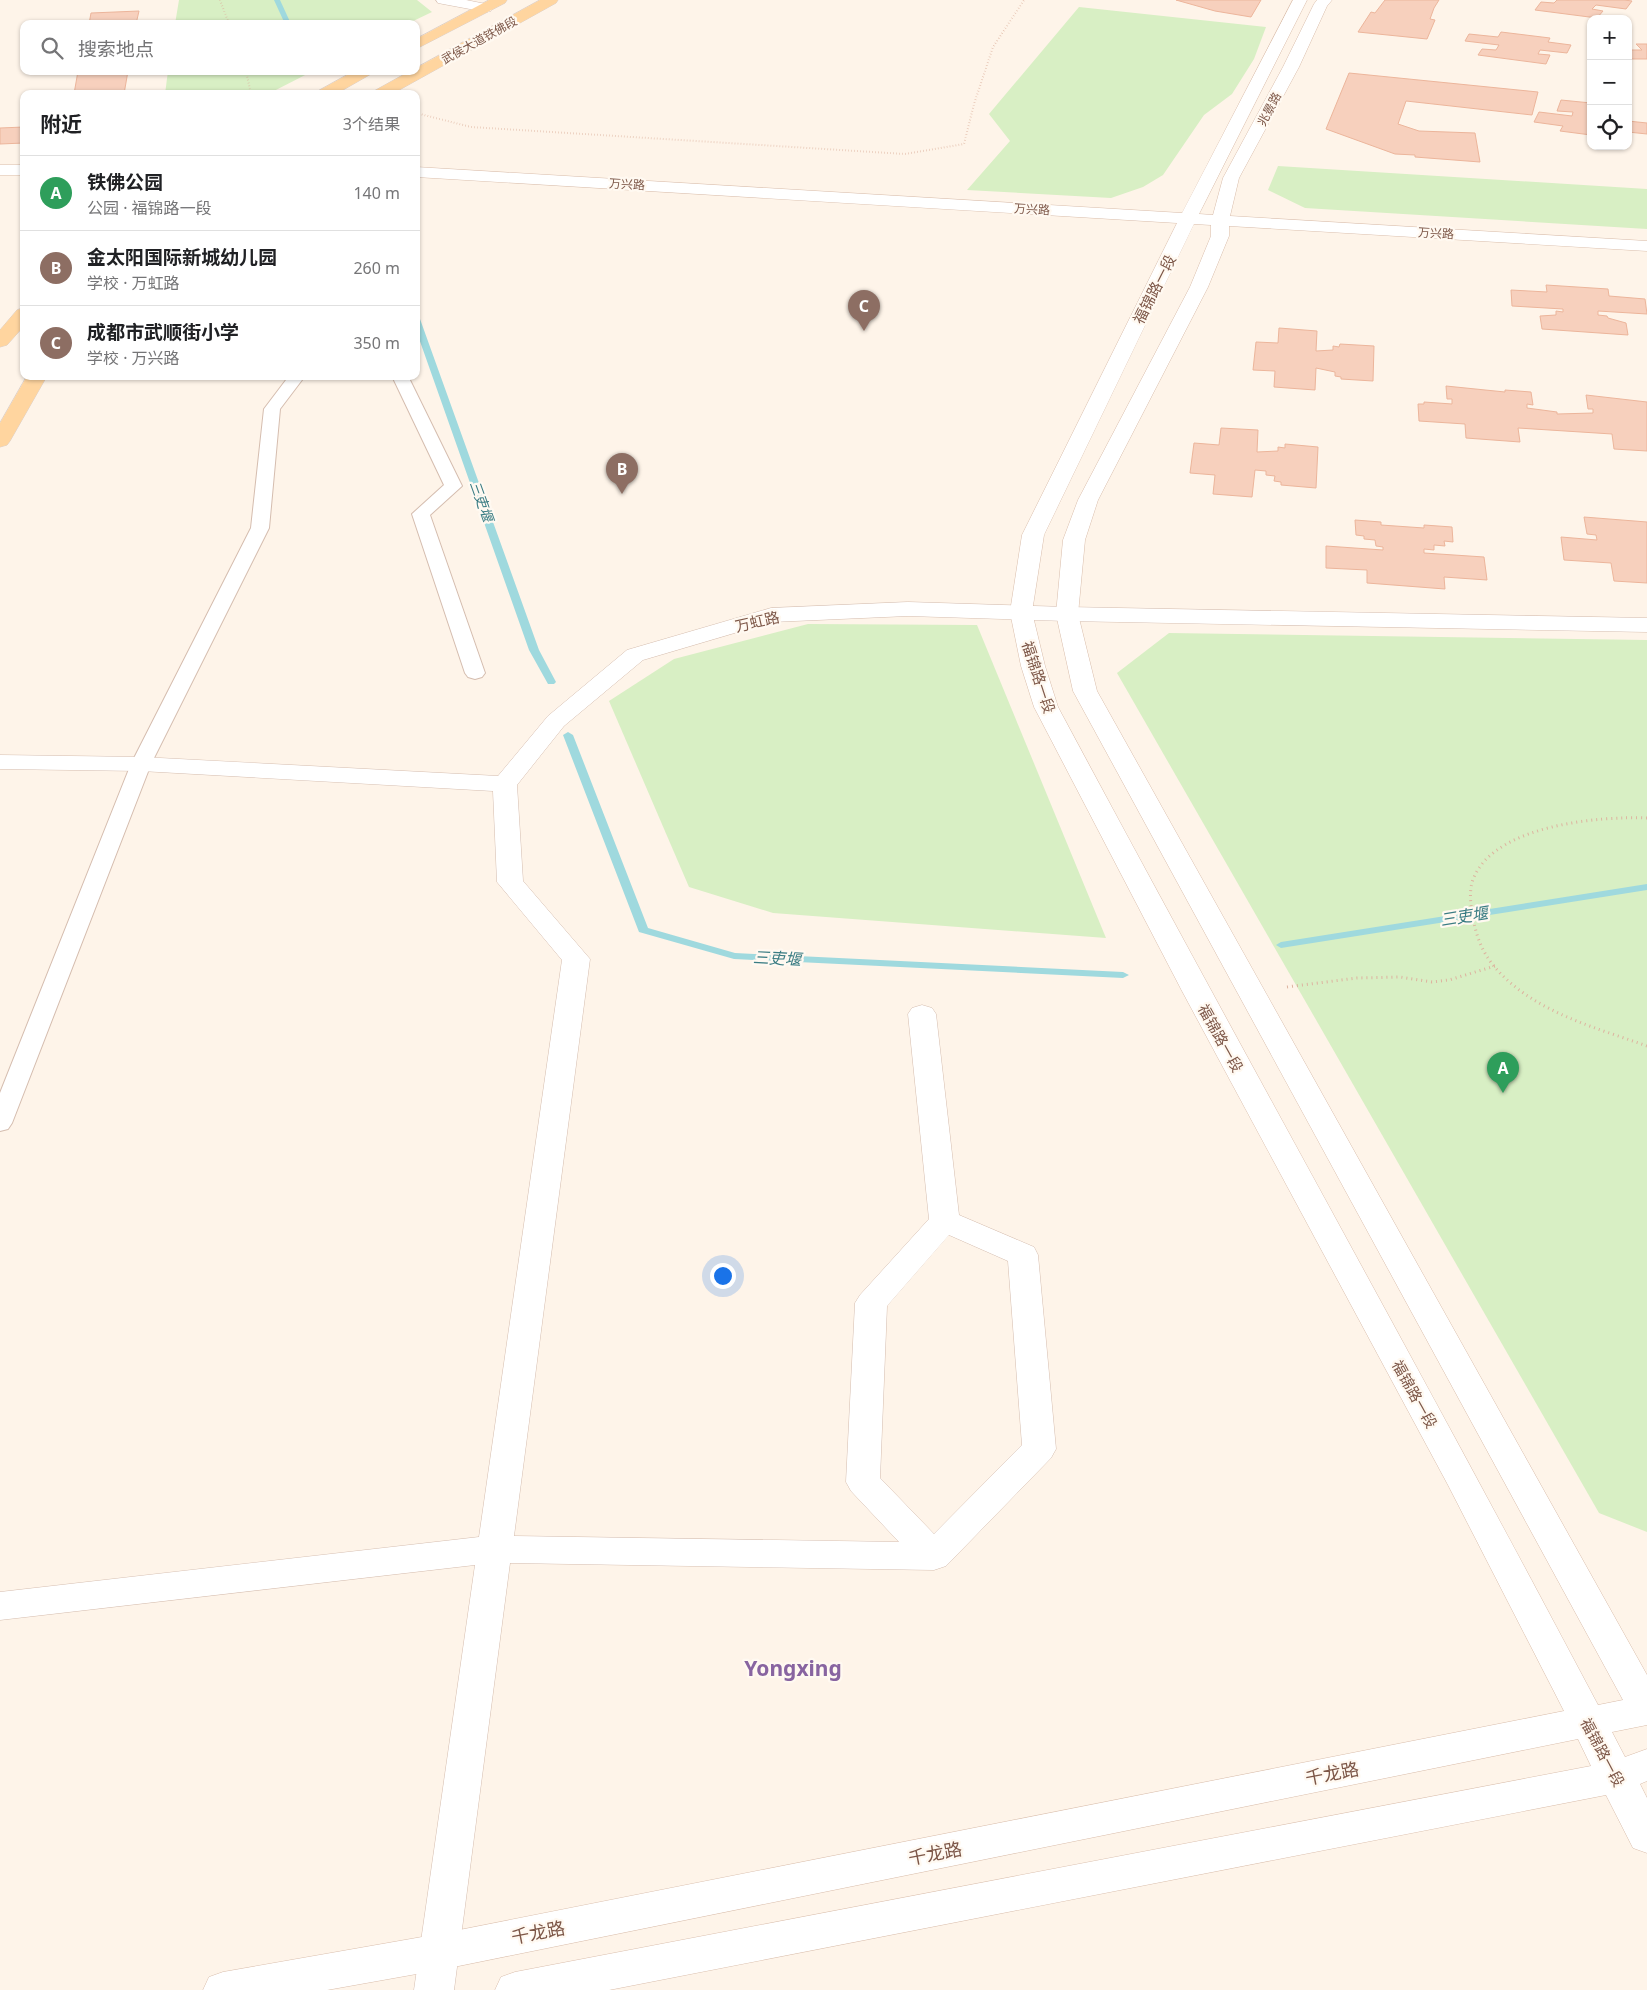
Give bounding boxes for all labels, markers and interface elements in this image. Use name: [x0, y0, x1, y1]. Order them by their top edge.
street label: 武侯大道铁佛段: [438, 12, 520, 68]
map controls: [1587, 15, 1632, 150]
button: +: [1587, 15, 1632, 60]
search box: [20, 20, 420, 75]
icon: search: [38, 34, 66, 62]
text: 搜索地点: [78, 36, 154, 62]
button: −: [1587, 60, 1632, 105]
street label: 兆景路: [1253, 89, 1285, 129]
button: locate: [1587, 105, 1632, 150]
text: 附近: [40, 110, 82, 138]
text: 3个结果: [343, 113, 400, 135]
text: 铁佛公园: [87, 169, 163, 195]
street label: 万兴路: [609, 175, 645, 193]
text: A: [50, 182, 62, 204]
text: 140 m: [353, 182, 400, 204]
text: 公园 · 福锦路一段: [87, 197, 212, 219]
street label: 万兴路: [1014, 200, 1050, 218]
street label: 万兴路: [1418, 224, 1454, 242]
text: 金太阳国际新城幼儿园: [87, 244, 277, 270]
street label: 福锦路一段: [1128, 251, 1180, 327]
text: B: [51, 257, 61, 279]
text: 260 m: [353, 257, 400, 279]
text: 学校 · 万虹路: [87, 272, 180, 294]
pin: C: [848, 290, 880, 331]
text: 成都市武顺街小学: [87, 319, 239, 345]
text: C: [51, 332, 61, 354]
text: 350 m: [353, 332, 400, 354]
text: 学校 · 万兴路: [87, 347, 180, 369]
pin: B: [606, 453, 638, 494]
water label: 三吏堰: [466, 478, 499, 526]
street label: 万虹路: [733, 606, 781, 636]
street label: 福锦路一段: [1018, 638, 1060, 716]
water label: 三吏堰: [1439, 901, 1492, 931]
water label: 三吏堰: [752, 946, 805, 970]
street label: 福锦路一段: [1194, 1000, 1248, 1076]
pin: A: [1487, 1052, 1519, 1093]
your location: [710, 1263, 736, 1289]
street label: 福锦路一段: [1388, 1356, 1442, 1432]
district label: Yongxing: [744, 1654, 842, 1682]
street label: 福锦路一段: [1577, 1714, 1629, 1790]
street label: 千龙路: [1303, 1756, 1361, 1790]
street label: 千龙路: [906, 1836, 964, 1870]
street label: 千龙路: [509, 1915, 567, 1949]

